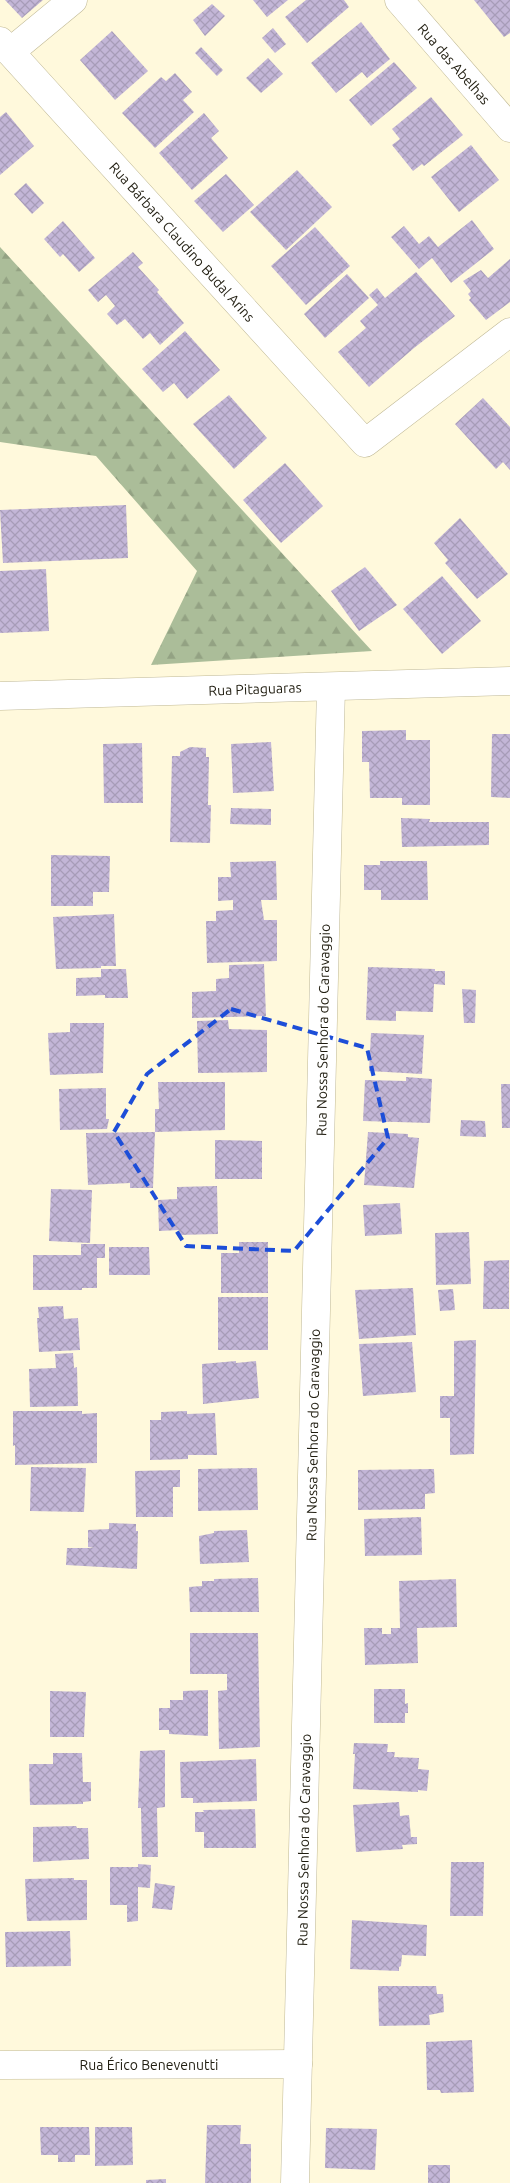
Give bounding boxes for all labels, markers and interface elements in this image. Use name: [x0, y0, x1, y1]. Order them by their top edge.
street label: Rua das Abelhas: [415, 20, 493, 108]
street label: Rua Bárbara Claudino Budal Arins: [106, 159, 258, 325]
street label: Rua Pitaguaras: [208, 679, 302, 699]
street label: Rua Nossa Senhora do Caravaggio: [313, 924, 333, 1136]
street label: Rua Nossa Senhora do Caravaggio: [303, 1329, 323, 1541]
street label: Rua Nossa Senhora do Caravaggio: [294, 1734, 314, 1946]
street label: Rua Érico Benevenutti: [80, 2056, 218, 2073]

